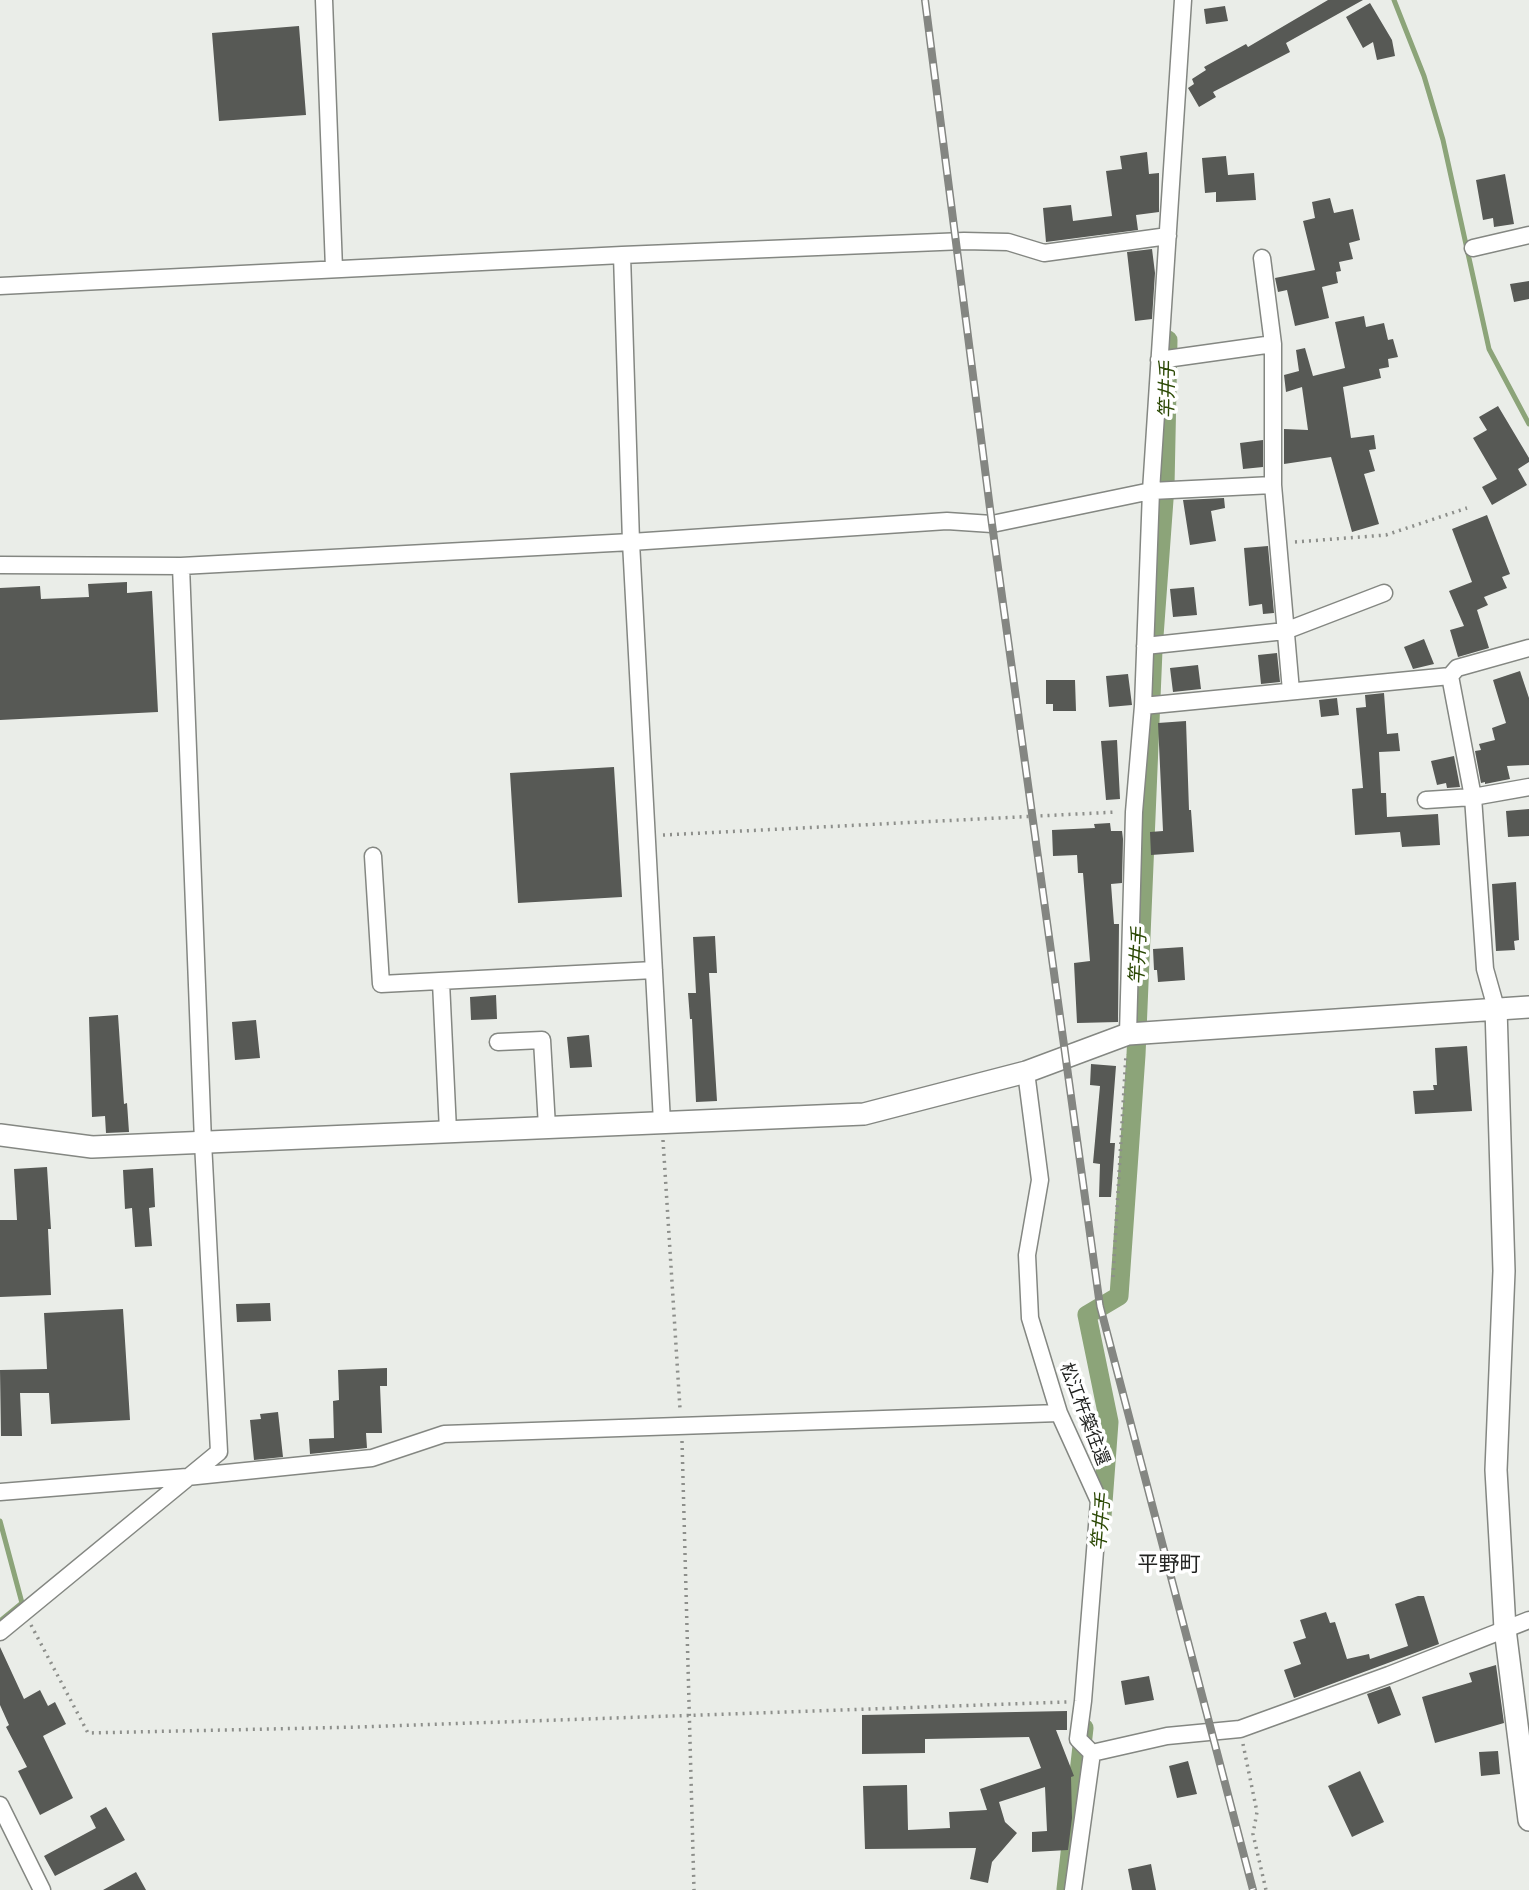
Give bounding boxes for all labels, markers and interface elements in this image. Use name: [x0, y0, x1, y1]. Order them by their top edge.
water label: 竿井手: [1155, 361, 1179, 419]
water label: 竿井手: [1125, 927, 1151, 985]
street label: 松江杵築往還: [1056, 1360, 1114, 1468]
water label: 竿井手: [1087, 1493, 1115, 1551]
district label: 平野町: [1138, 1551, 1200, 1577]

